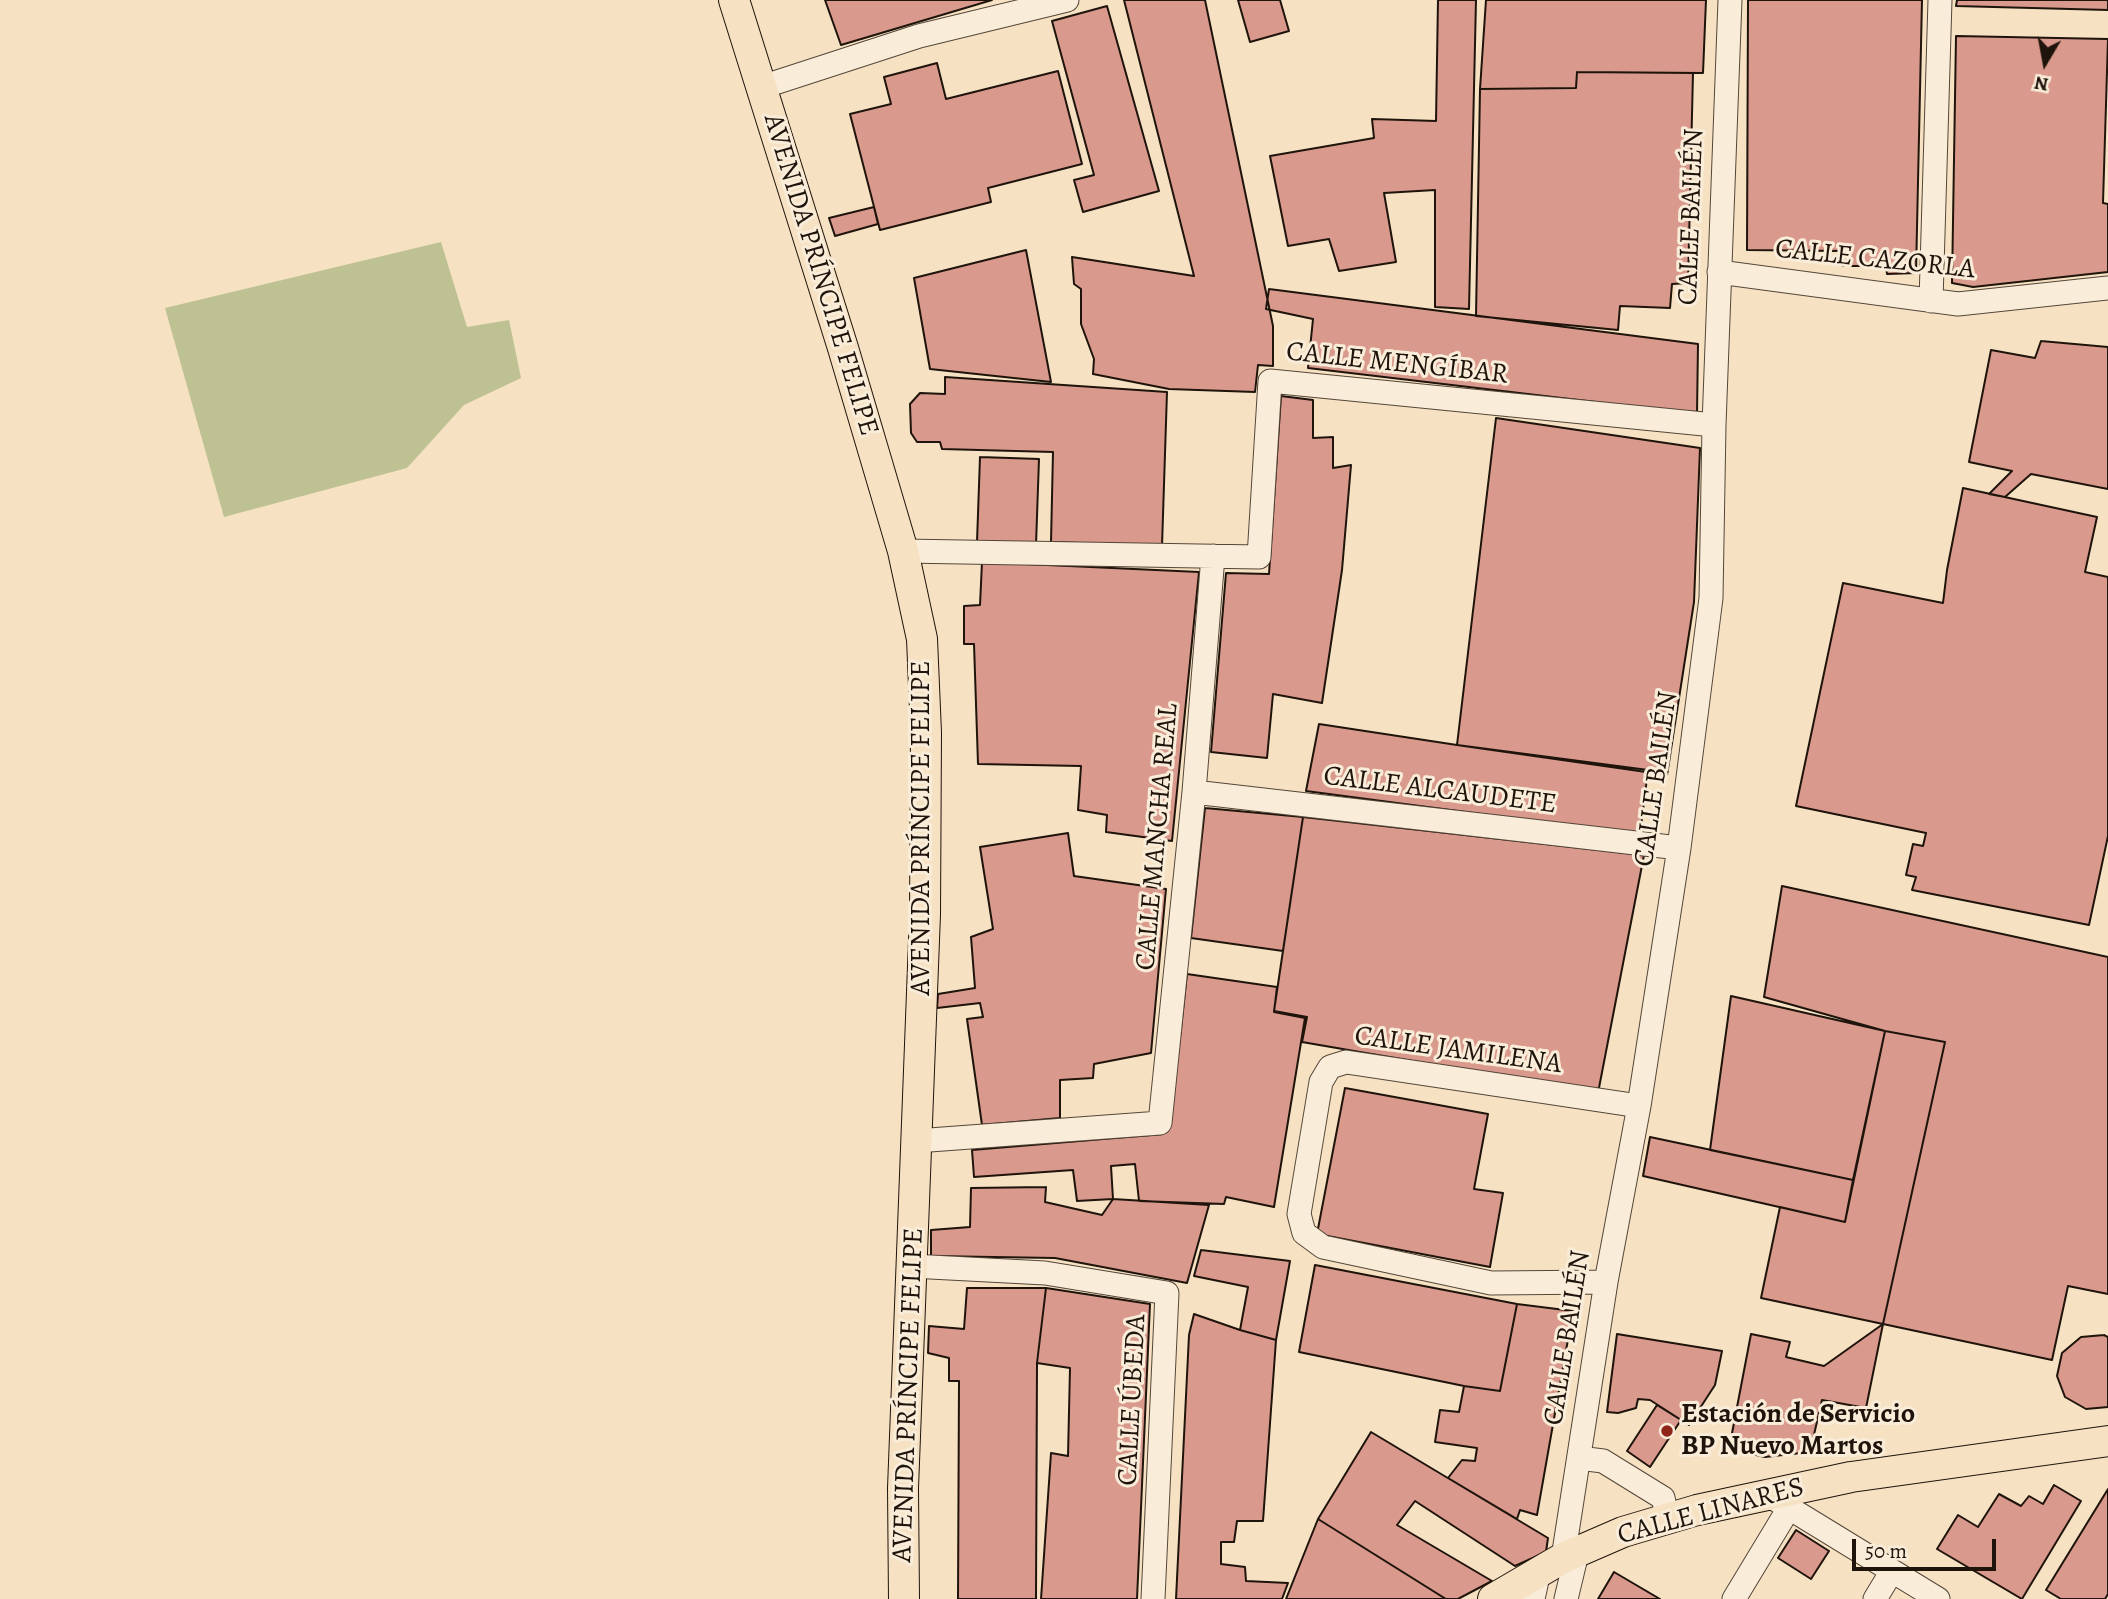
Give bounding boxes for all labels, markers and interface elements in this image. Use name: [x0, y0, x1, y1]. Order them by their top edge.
north arrow: [2010, 28, 2080, 98]
text: N: [2032, 70, 2050, 98]
street label: AVENIDA PRÍNCIPE FELIPE: [755, 110, 885, 440]
street label: CALLE BAILÉN: [1672, 128, 1712, 306]
street label: CALLE CAZORLA: [1773, 233, 1977, 287]
street label: CALLE MENGÍBAR: [1285, 336, 1509, 392]
street label: AVENIDA PRÍNCIPE FELIPE: [905, 661, 939, 995]
street label: CALLE BAILÉN: [1628, 689, 1686, 869]
street label: CALLE MANCHA REAL: [1130, 702, 1186, 972]
street label: CALLE ALCAUDETE: [1322, 760, 1558, 822]
street label: CALLE JAMILENA: [1352, 1020, 1564, 1082]
street label: AVENIDA PRÍNCIPE FELIPE: [886, 1227, 932, 1563]
street label: CALLE BAILÉN: [1538, 1248, 1598, 1428]
street label: CALLE ÚBEDA: [1112, 1314, 1154, 1486]
place label: Estación de Servicio BP Nuevo Martos: [1681, 1398, 1915, 1464]
marker: Estación de Servicio BP Nuevo Martos: [1659, 1423, 1675, 1439]
street label: CALLE LINARES: [1614, 1471, 1808, 1553]
scale bar: [1856, 1526, 2000, 1570]
text: 50 m: [1865, 1537, 1907, 1565]

